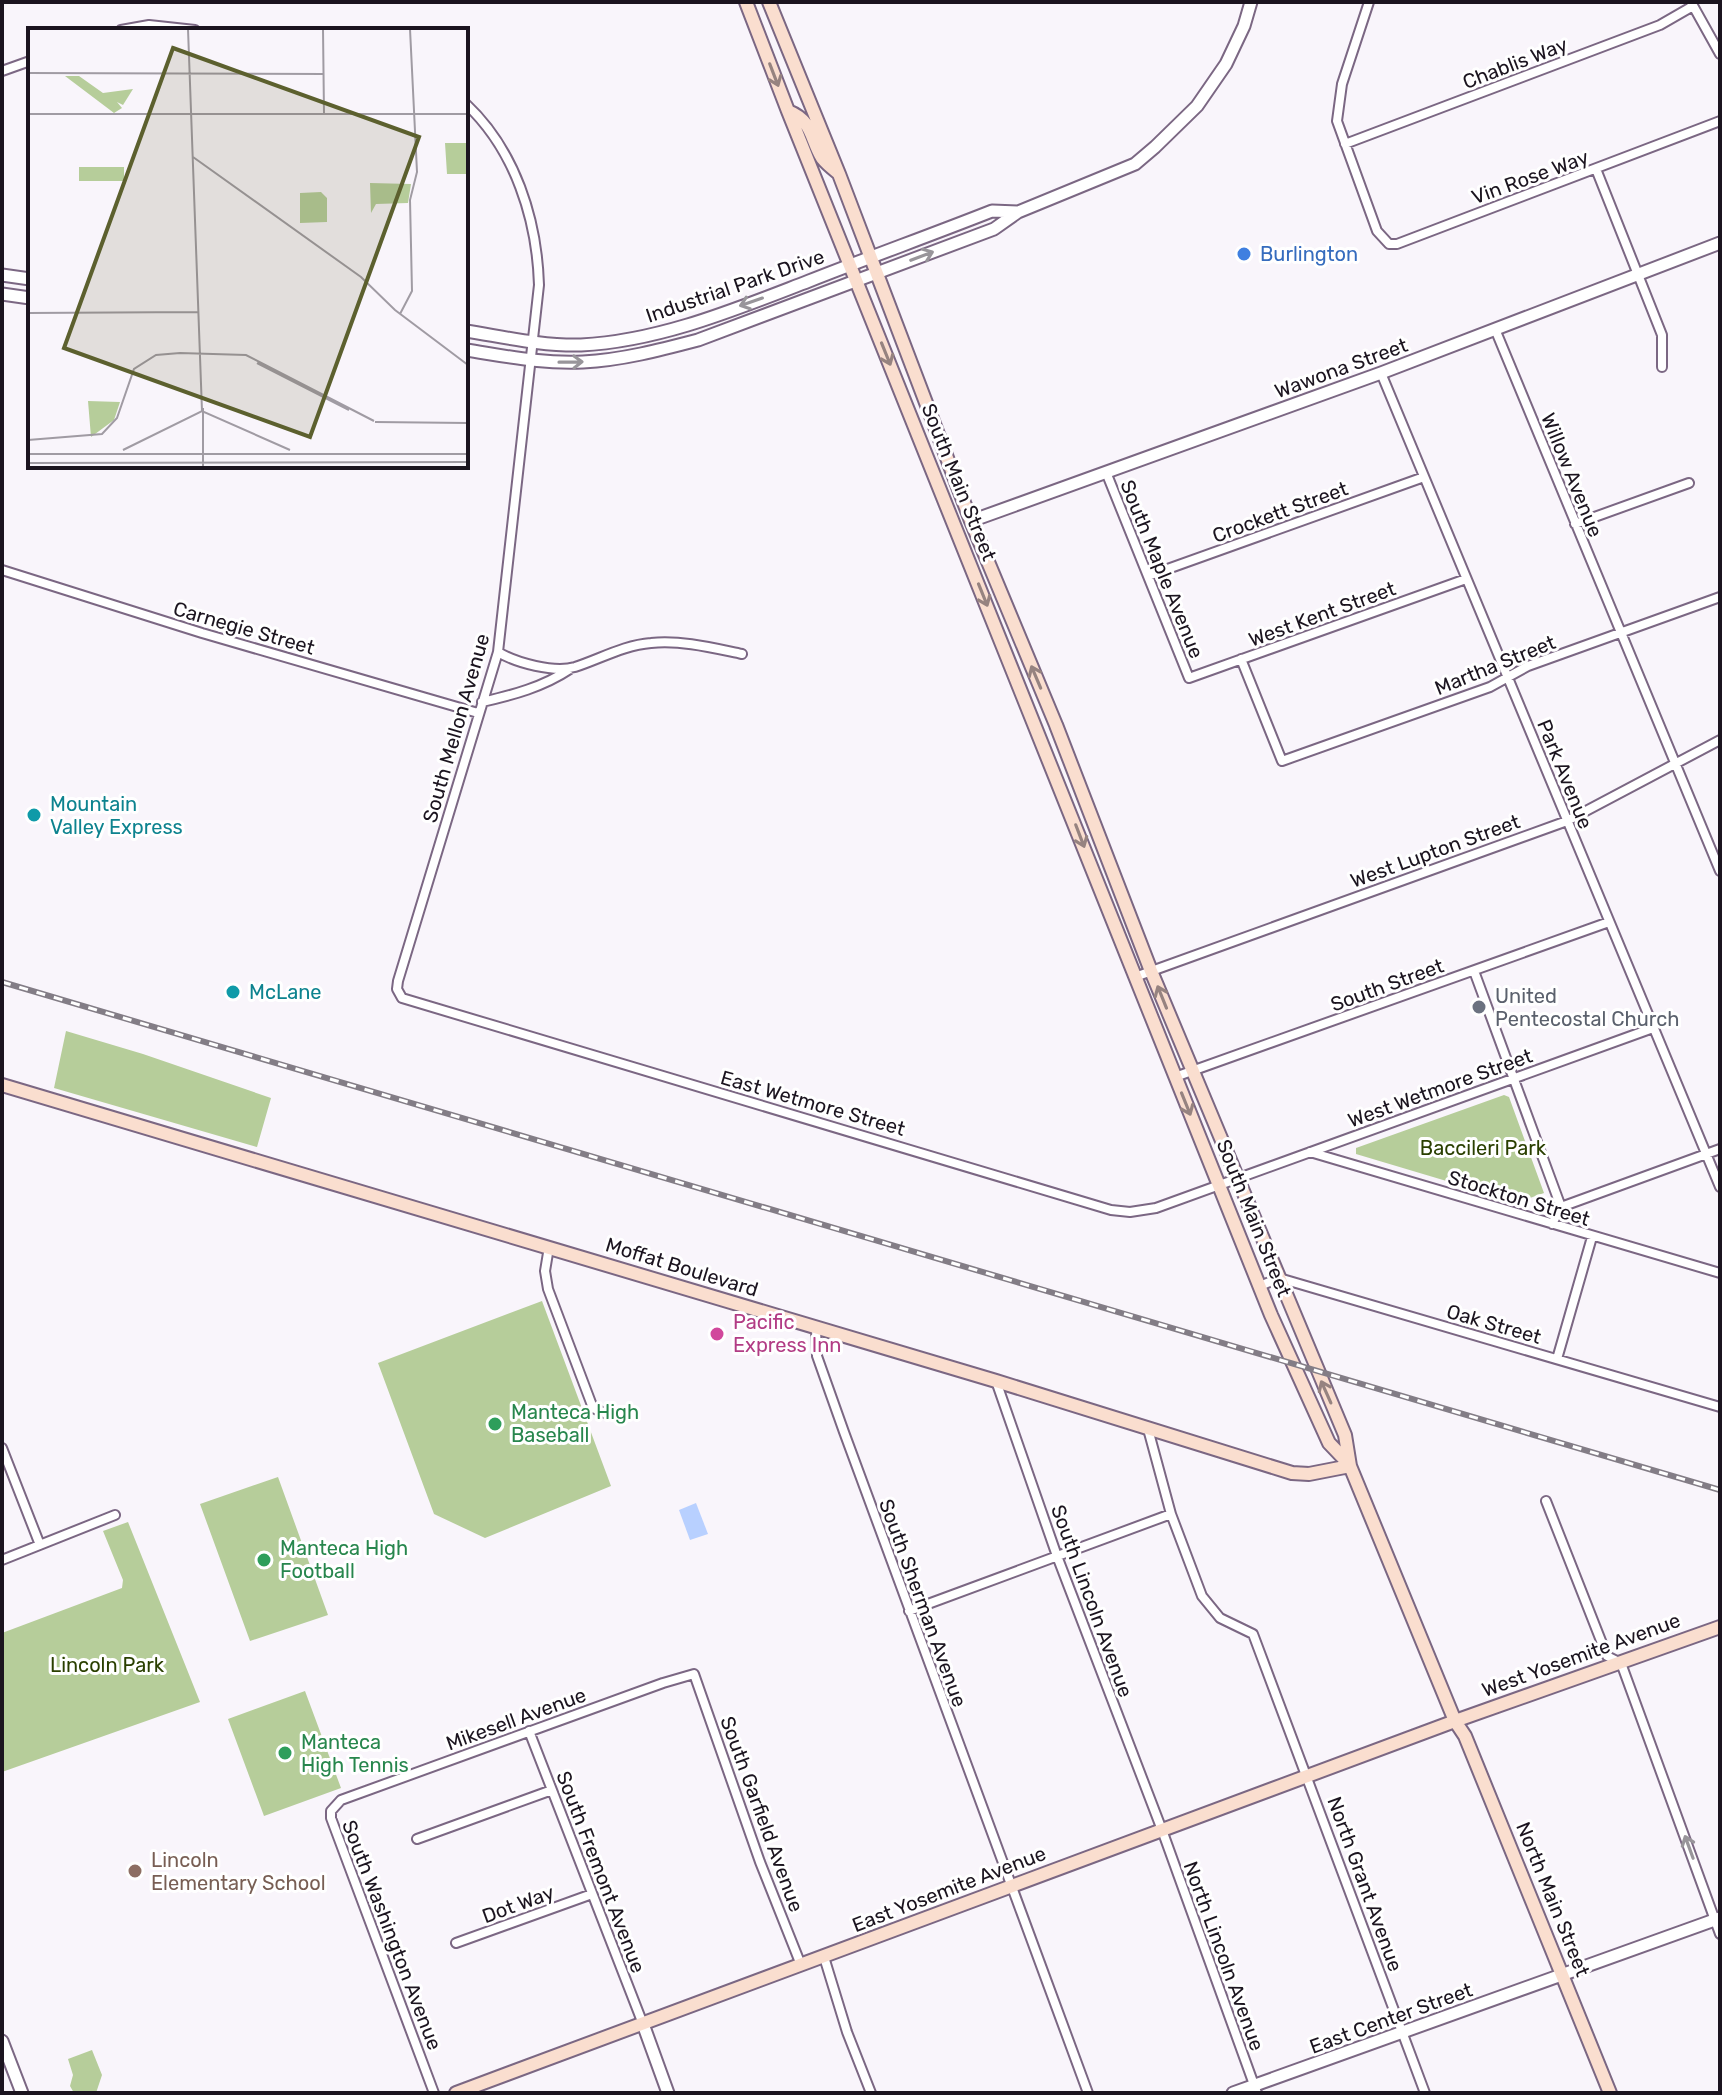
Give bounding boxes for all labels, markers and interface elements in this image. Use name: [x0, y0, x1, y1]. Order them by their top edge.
inset map: [28, 28, 468, 468]
street label: Chablis Way: [1459, 32, 1571, 94]
one-way arrow: [768, 62, 782, 87]
street label: Vin Rose Way: [1468, 145, 1592, 209]
place label: Burlington: [1260, 242, 1358, 266]
street label: Industrial Park Drive: [643, 244, 827, 328]
marker: Burlington: [1235, 245, 1253, 263]
one-way arrow: [909, 248, 934, 262]
one-way arrow: [739, 296, 764, 311]
street label: Wawona Street: [1271, 333, 1411, 403]
one-way arrow: [880, 341, 894, 366]
one-way arrow: [557, 354, 584, 369]
street label: South Main Street: [917, 400, 1002, 564]
street label: Willow Avenue: [1536, 409, 1608, 541]
street label: South Maple Avenue: [1115, 476, 1209, 662]
street label: Crockett Street: [1209, 476, 1351, 548]
street label: West Kent Street: [1245, 576, 1399, 652]
one-way arrow: [977, 582, 992, 607]
street label: Carnegie Street: [171, 596, 318, 660]
street label: Martha Street: [1431, 630, 1559, 700]
street label: South Mellon Avenue: [417, 631, 495, 825]
one-way arrow: [1028, 665, 1042, 690]
street label: Park Avenue: [1532, 716, 1598, 832]
place label: Mountain Valley Express: [50, 792, 183, 839]
marker: Mountain Valley Express: [25, 806, 43, 824]
street label: West Lupton Street: [1347, 809, 1523, 893]
one-way arrow: [1074, 823, 1088, 848]
street label: South Street: [1327, 953, 1447, 1017]
place label: McLane: [249, 980, 322, 1004]
marker: McLane: [224, 983, 242, 1001]
place label: United Pentecostal Church: [1495, 984, 1679, 1031]
one-way arrow: [1154, 985, 1168, 1010]
marker: United Pentecostal Church: [1470, 998, 1488, 1016]
street label: West Wetmore Street: [1344, 1043, 1536, 1133]
street label: East Wetmore Street: [718, 1065, 908, 1141]
one-way arrow: [1179, 1091, 1194, 1116]
street label: South Main Street: [1212, 1136, 1297, 1300]
park label: Baccileri Park: [1420, 1136, 1547, 1160]
street label: Stockton Street: [1445, 1165, 1593, 1231]
street label: Moffat Boulevard: [603, 1232, 761, 1302]
street label: Oak Street: [1444, 1299, 1544, 1349]
place label: Pacific Express Inn: [733, 1310, 841, 1357]
marker: Pacific Express Inn: [708, 1325, 726, 1343]
one-way arrow: [1318, 1380, 1333, 1405]
place label: Manteca High Baseball: [511, 1400, 639, 1447]
marker: Manteca High Baseball: [486, 1415, 504, 1433]
street label: South Sherman Avenue: [874, 1496, 972, 1710]
street label: South Lincoln Avenue: [1046, 1502, 1138, 1700]
place label: Manteca High Football: [280, 1536, 408, 1583]
marker: Manteca High Football: [255, 1551, 273, 1569]
street label: West Yosemite Avenue: [1479, 1608, 1683, 1702]
park label: Lincoln Park: [50, 1653, 165, 1677]
street label: Mikesell Avenue: [443, 1683, 589, 1755]
street label: South Garfield Avenue: [715, 1713, 809, 1915]
place label: Manteca High Tennis: [301, 1730, 409, 1777]
marker: Manteca High Tennis: [276, 1744, 294, 1762]
street label: South Fremont Avenue: [551, 1768, 651, 1976]
street label: North Grant Avenue: [1322, 1793, 1408, 1975]
street label: South Washington Avenue: [337, 1817, 447, 2053]
street label: North Main Street: [1511, 1818, 1595, 1980]
one-way arrow: [1681, 1835, 1695, 1859]
street label: East Yosemite Avenue: [849, 1841, 1049, 1937]
place label: Lincoln Elementary School: [151, 1848, 326, 1895]
street label: North Lincoln Avenue: [1179, 1858, 1269, 2054]
marker: Lincoln Elementary School: [126, 1862, 144, 1880]
street label: Dot Way: [479, 1880, 557, 1928]
street label: East Center Street: [1306, 1977, 1476, 2059]

